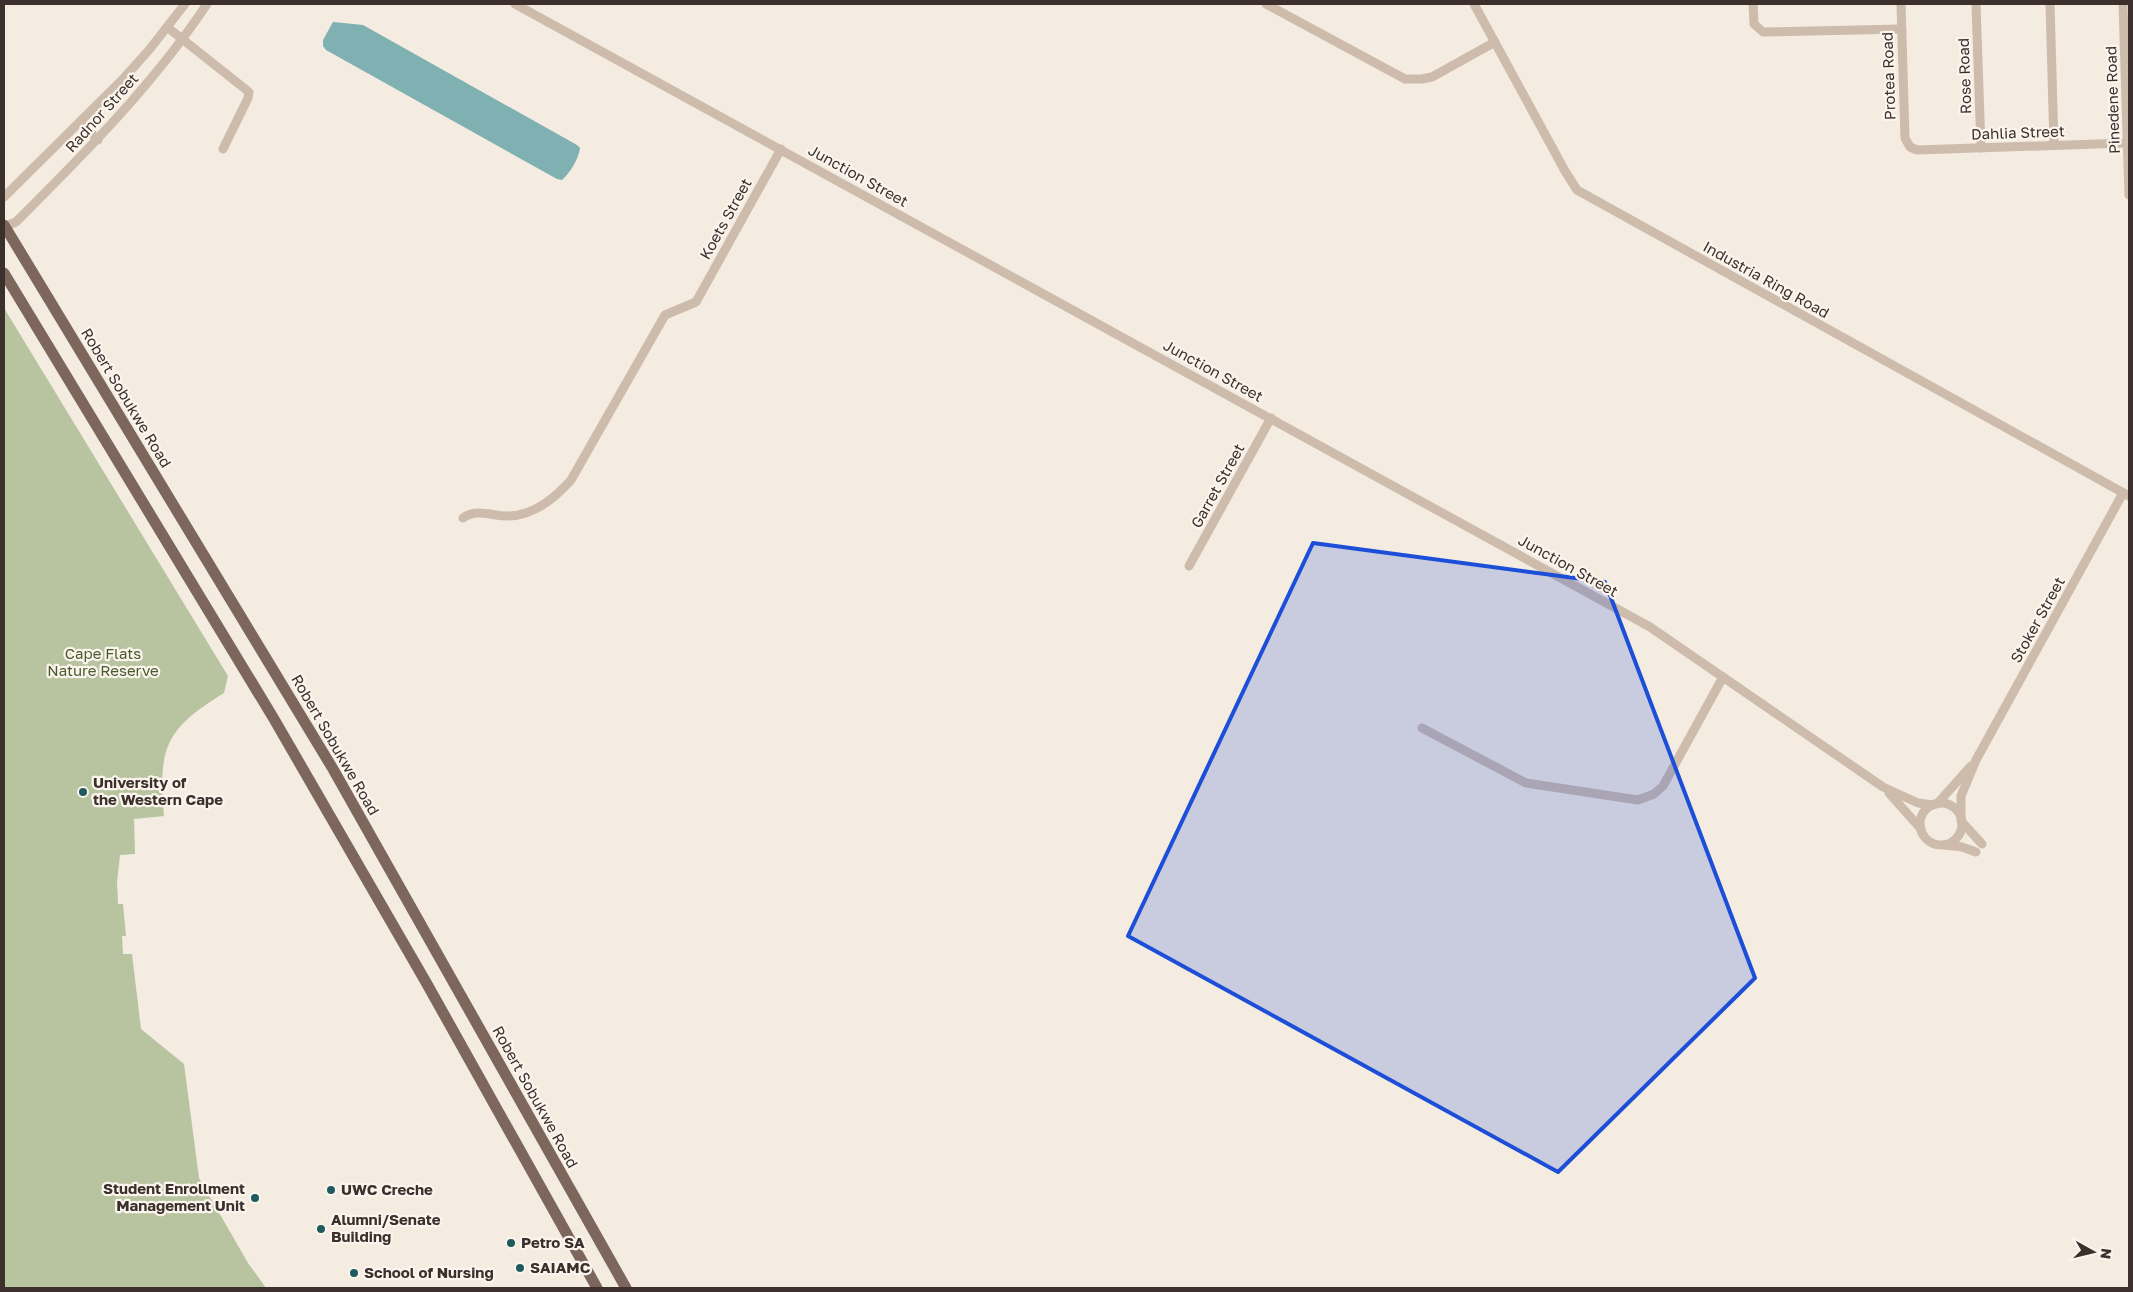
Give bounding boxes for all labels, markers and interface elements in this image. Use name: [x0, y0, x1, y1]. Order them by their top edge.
street label: Protea Road: [1877, 32, 1899, 120]
street label: Rose Road: [1954, 38, 1974, 114]
street label: Pinedene Road: [2101, 46, 2123, 154]
street label: Radnor Street: [61, 69, 141, 156]
street label: Dahlia Street: [1971, 121, 2065, 143]
street label: Junction Street: [805, 140, 911, 210]
street label: Koets Street: [695, 175, 755, 262]
street label: Industria Ring Road: [1700, 237, 1833, 321]
street label: Robert Sobukwe Road: [78, 324, 176, 471]
street label: Junction Street: [1160, 335, 1266, 405]
street label: Garret Street: [1187, 440, 1248, 531]
street label: Junction Street: [1515, 530, 1621, 600]
street label: Stoker Street: [2006, 574, 2068, 666]
park label: Cape Flats Nature Reserve: [47, 644, 159, 679]
street label: Robert Sobukwe Road: [288, 671, 384, 818]
place label: University of the Western Cape: [93, 773, 223, 808]
marker: University of the Western Cape: [77, 786, 89, 798]
street label: Robert Sobukwe Road: [489, 1022, 582, 1171]
place label: Student Enrollment Management Unit: [103, 1179, 245, 1214]
place label: UWC Creche: [341, 1180, 433, 1198]
marker: UWC Creche: [325, 1184, 337, 1196]
marker: Student Enrollment Management Unit: [249, 1192, 261, 1204]
place label: Alumni/Senate Building: [331, 1210, 441, 1245]
marker: Alumni/Senate Building: [315, 1223, 327, 1235]
north arrow: [2068, 1227, 2118, 1277]
place label: Petro SA: [521, 1233, 585, 1251]
marker: Petro SA: [505, 1237, 517, 1249]
text: N: [2097, 1247, 2116, 1260]
place label: SAIAMC: [530, 1258, 591, 1276]
marker: SAIAMC: [514, 1262, 526, 1274]
place label: School of Nursing: [364, 1263, 494, 1281]
marker: School of Nursing: [348, 1267, 360, 1279]

